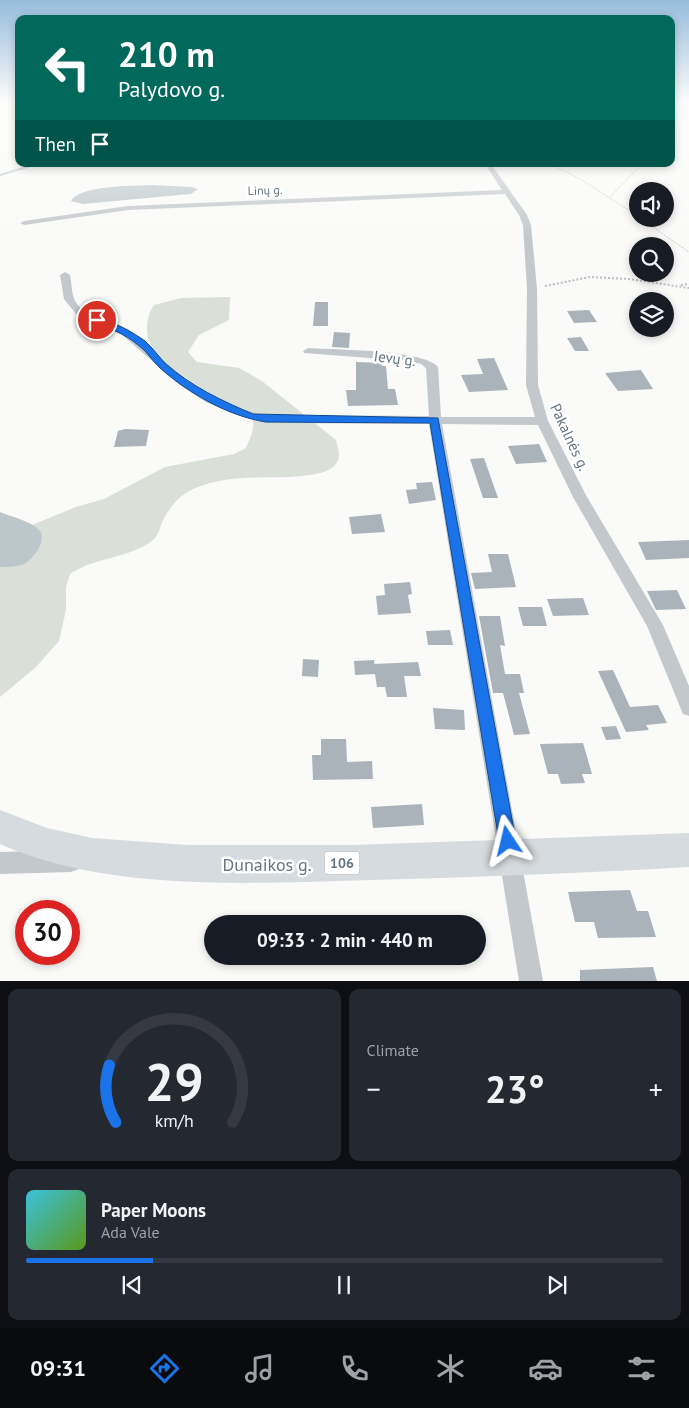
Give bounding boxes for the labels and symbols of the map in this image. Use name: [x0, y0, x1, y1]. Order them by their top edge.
street label: Linų g.: [247, 182, 283, 198]
pin: [76, 299, 118, 341]
street label: Ievų g.: [373, 346, 417, 370]
street label: Pakalnės g.: [546, 400, 594, 474]
position arrow: [481, 814, 533, 866]
road number: 106: [324, 851, 360, 874]
street label: Dunaikos g.: [222, 853, 312, 876]
speed limit sign: 30: [15, 900, 80, 965]

